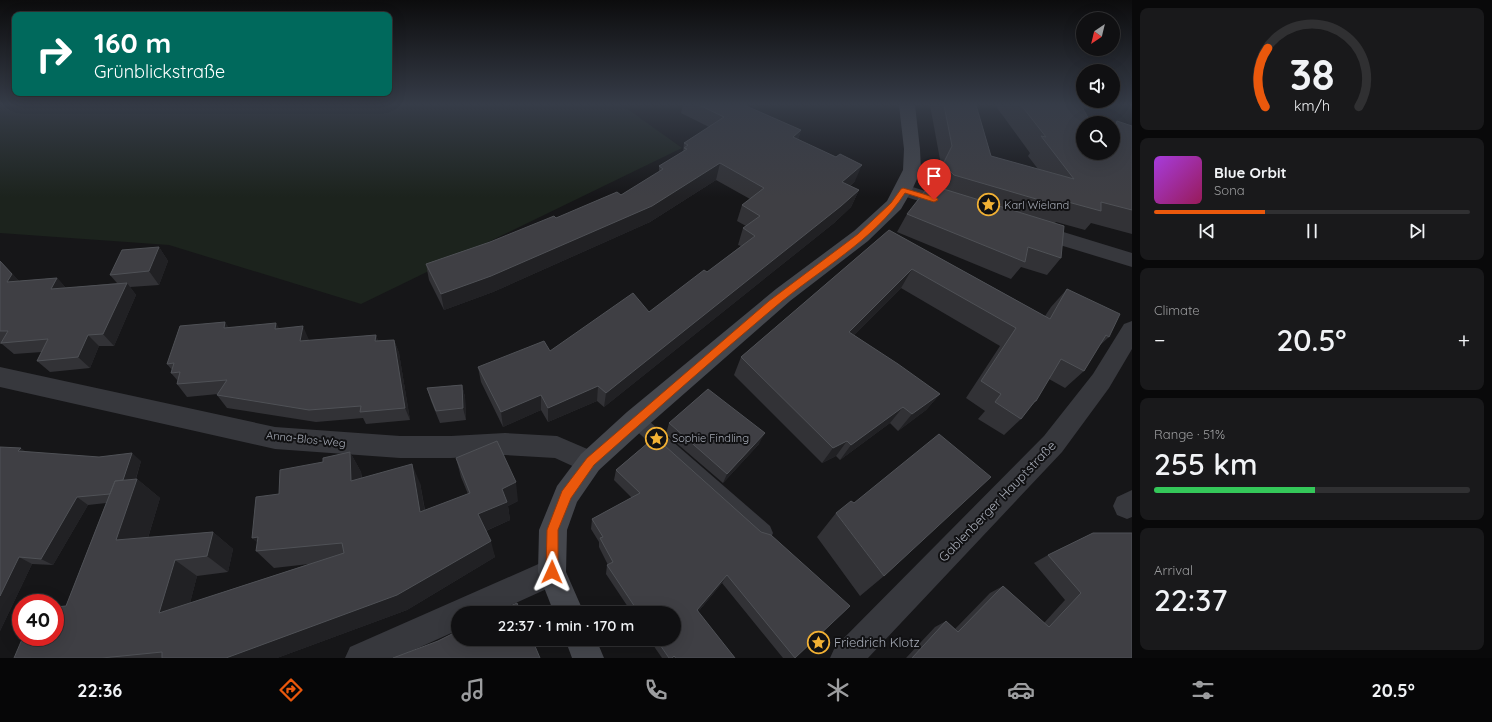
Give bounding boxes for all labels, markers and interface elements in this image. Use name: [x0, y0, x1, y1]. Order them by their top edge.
north arrow: [1076, 12, 1120, 56]
map controls: [1076, 12, 1120, 160]
text: 160 m: [94, 25, 171, 60]
icon: right: [28, 28, 80, 80]
text: 38: [1289, 48, 1335, 100]
text: Grünblickstraße: [94, 60, 225, 83]
button: sound: [1076, 64, 1120, 108]
text: km/h: [1294, 97, 1330, 115]
button: search: [1076, 116, 1120, 160]
pin: [917, 159, 951, 200]
text: Blue Orbit: [1214, 163, 1287, 182]
icon: arrive: [923, 165, 945, 187]
text: Sona: [1214, 182, 1245, 198]
place icon: Karl Wieland: [976, 192, 1002, 218]
place label: Karl Wieland: [1004, 198, 1069, 212]
icon: previous: [1196, 220, 1218, 242]
icon: pause: [1301, 220, 1323, 242]
icon: next: [1406, 220, 1428, 242]
text: Climate: [1154, 302, 1200, 318]
text: 20.5°: [1276, 321, 1347, 359]
text: −: [1154, 326, 1165, 354]
text: +: [1458, 326, 1470, 354]
place icon: Sophie Findling: [644, 425, 670, 451]
text: Range · 51%: [1154, 426, 1225, 442]
street label: Anna-Blos-Weg: [266, 428, 346, 450]
place label: Sophie Findling: [672, 431, 749, 445]
street label: Gablenberger Hauptstraße: [935, 437, 1059, 565]
text: 255 km: [1154, 445, 1258, 483]
position arrow: [531, 551, 573, 593]
text: Arrival: [1154, 562, 1193, 578]
text: 22:37: [1154, 581, 1227, 619]
speed limit sign: 40: [12, 594, 64, 646]
text: 22:37 · 1 min · 170 m: [498, 616, 634, 635]
place icon: Friedrich Klotz: [806, 629, 832, 655]
place label: Friedrich Klotz: [834, 634, 920, 650]
icon: directions: [277, 676, 305, 704]
icon: music: [459, 676, 487, 704]
icon: phone: [642, 676, 670, 704]
icon: climate: [824, 676, 852, 704]
icon: car: [1007, 676, 1035, 704]
icon: filters: [1189, 676, 1217, 704]
text: 22:36: [77, 679, 122, 702]
text: 20.5°: [1372, 679, 1415, 702]

